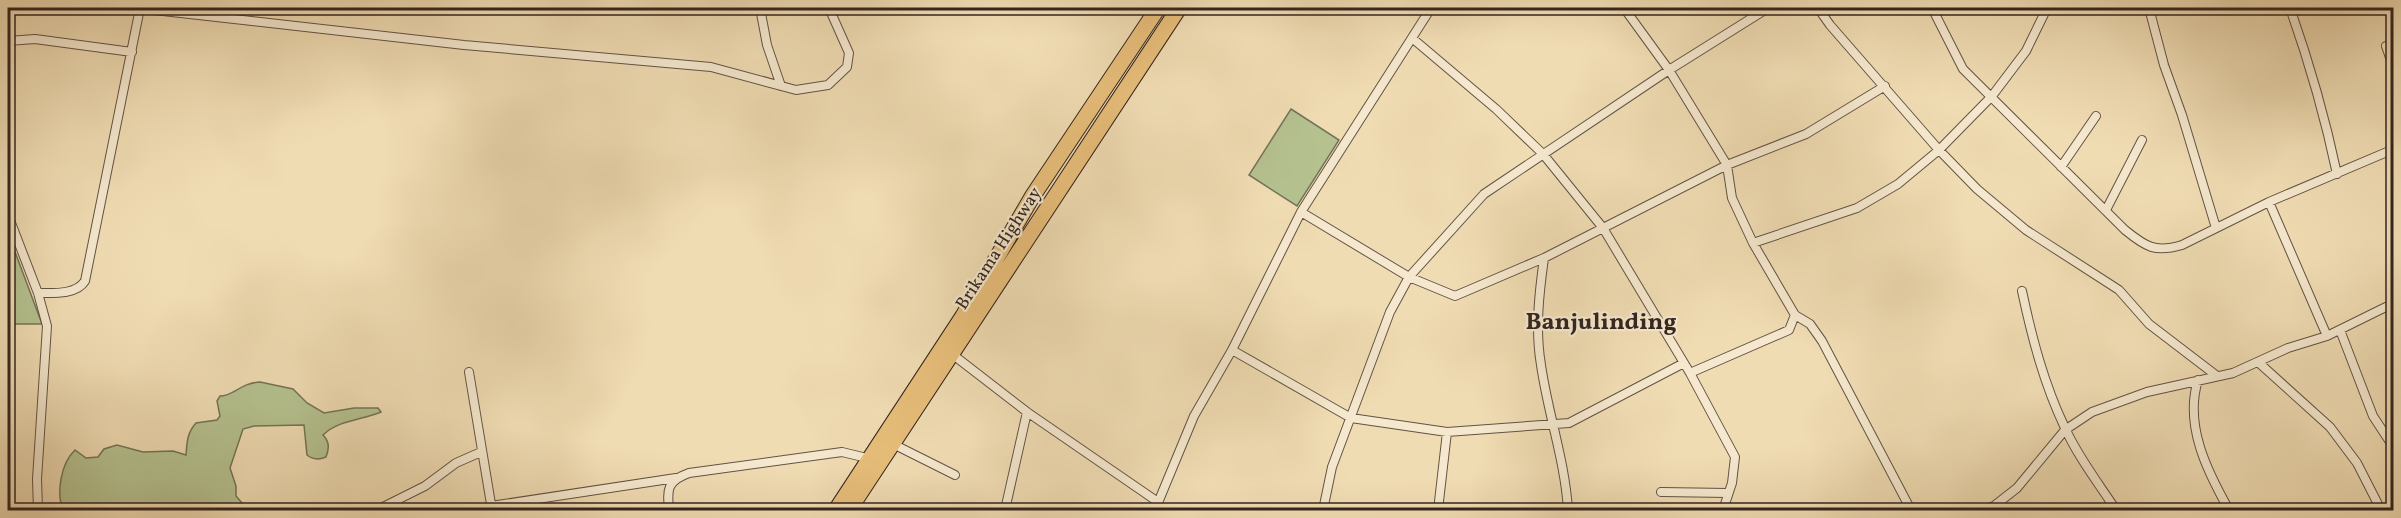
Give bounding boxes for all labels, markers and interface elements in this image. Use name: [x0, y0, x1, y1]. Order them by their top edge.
street label: Brikama Highway: [950, 182, 1048, 315]
district label: Banjulinding: [1525, 306, 1677, 340]

